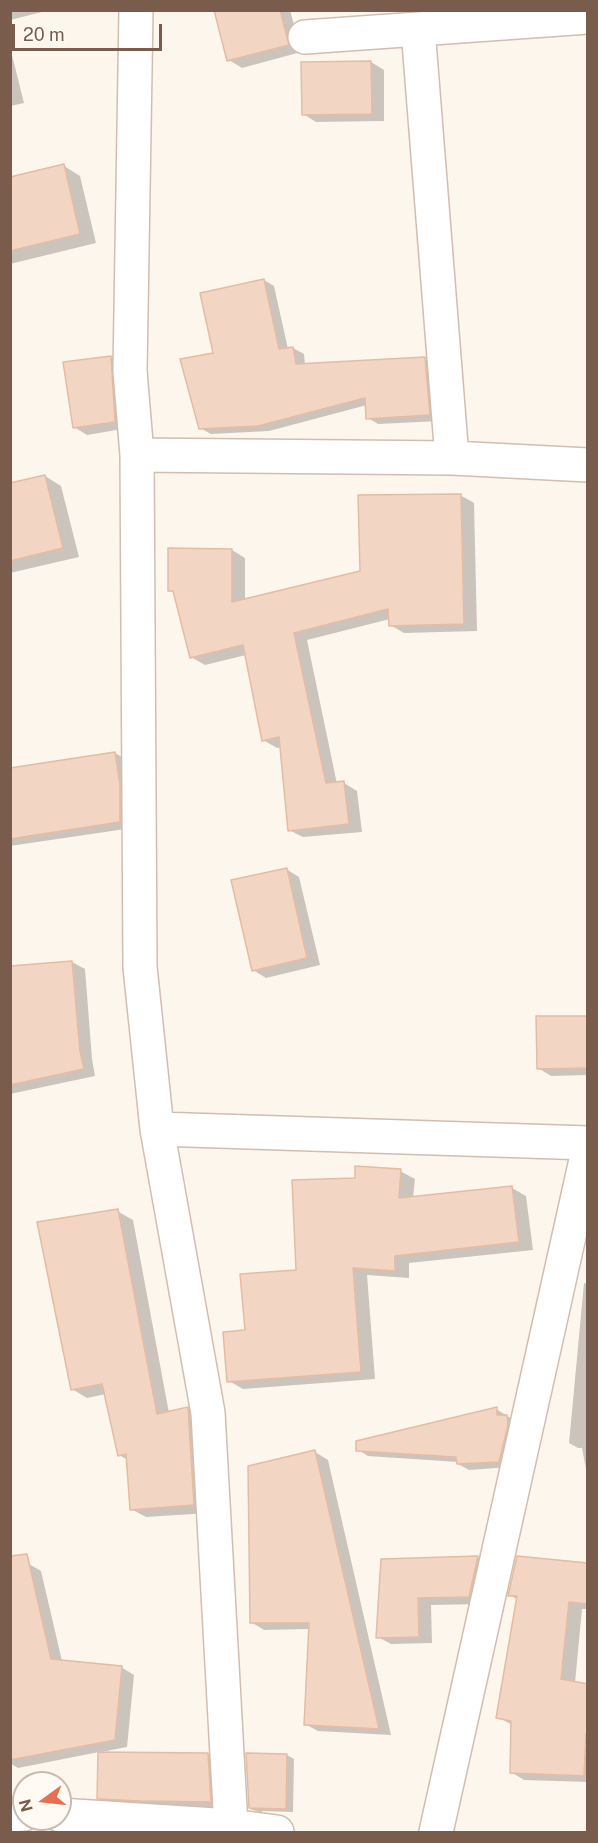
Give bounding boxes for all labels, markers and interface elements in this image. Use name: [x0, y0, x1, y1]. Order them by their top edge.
scale bar: [15, 12, 165, 50]
text: 20 m: [23, 24, 65, 45]
north arrow: [12, 1771, 72, 1831]
text: N: [15, 1797, 37, 1814]

